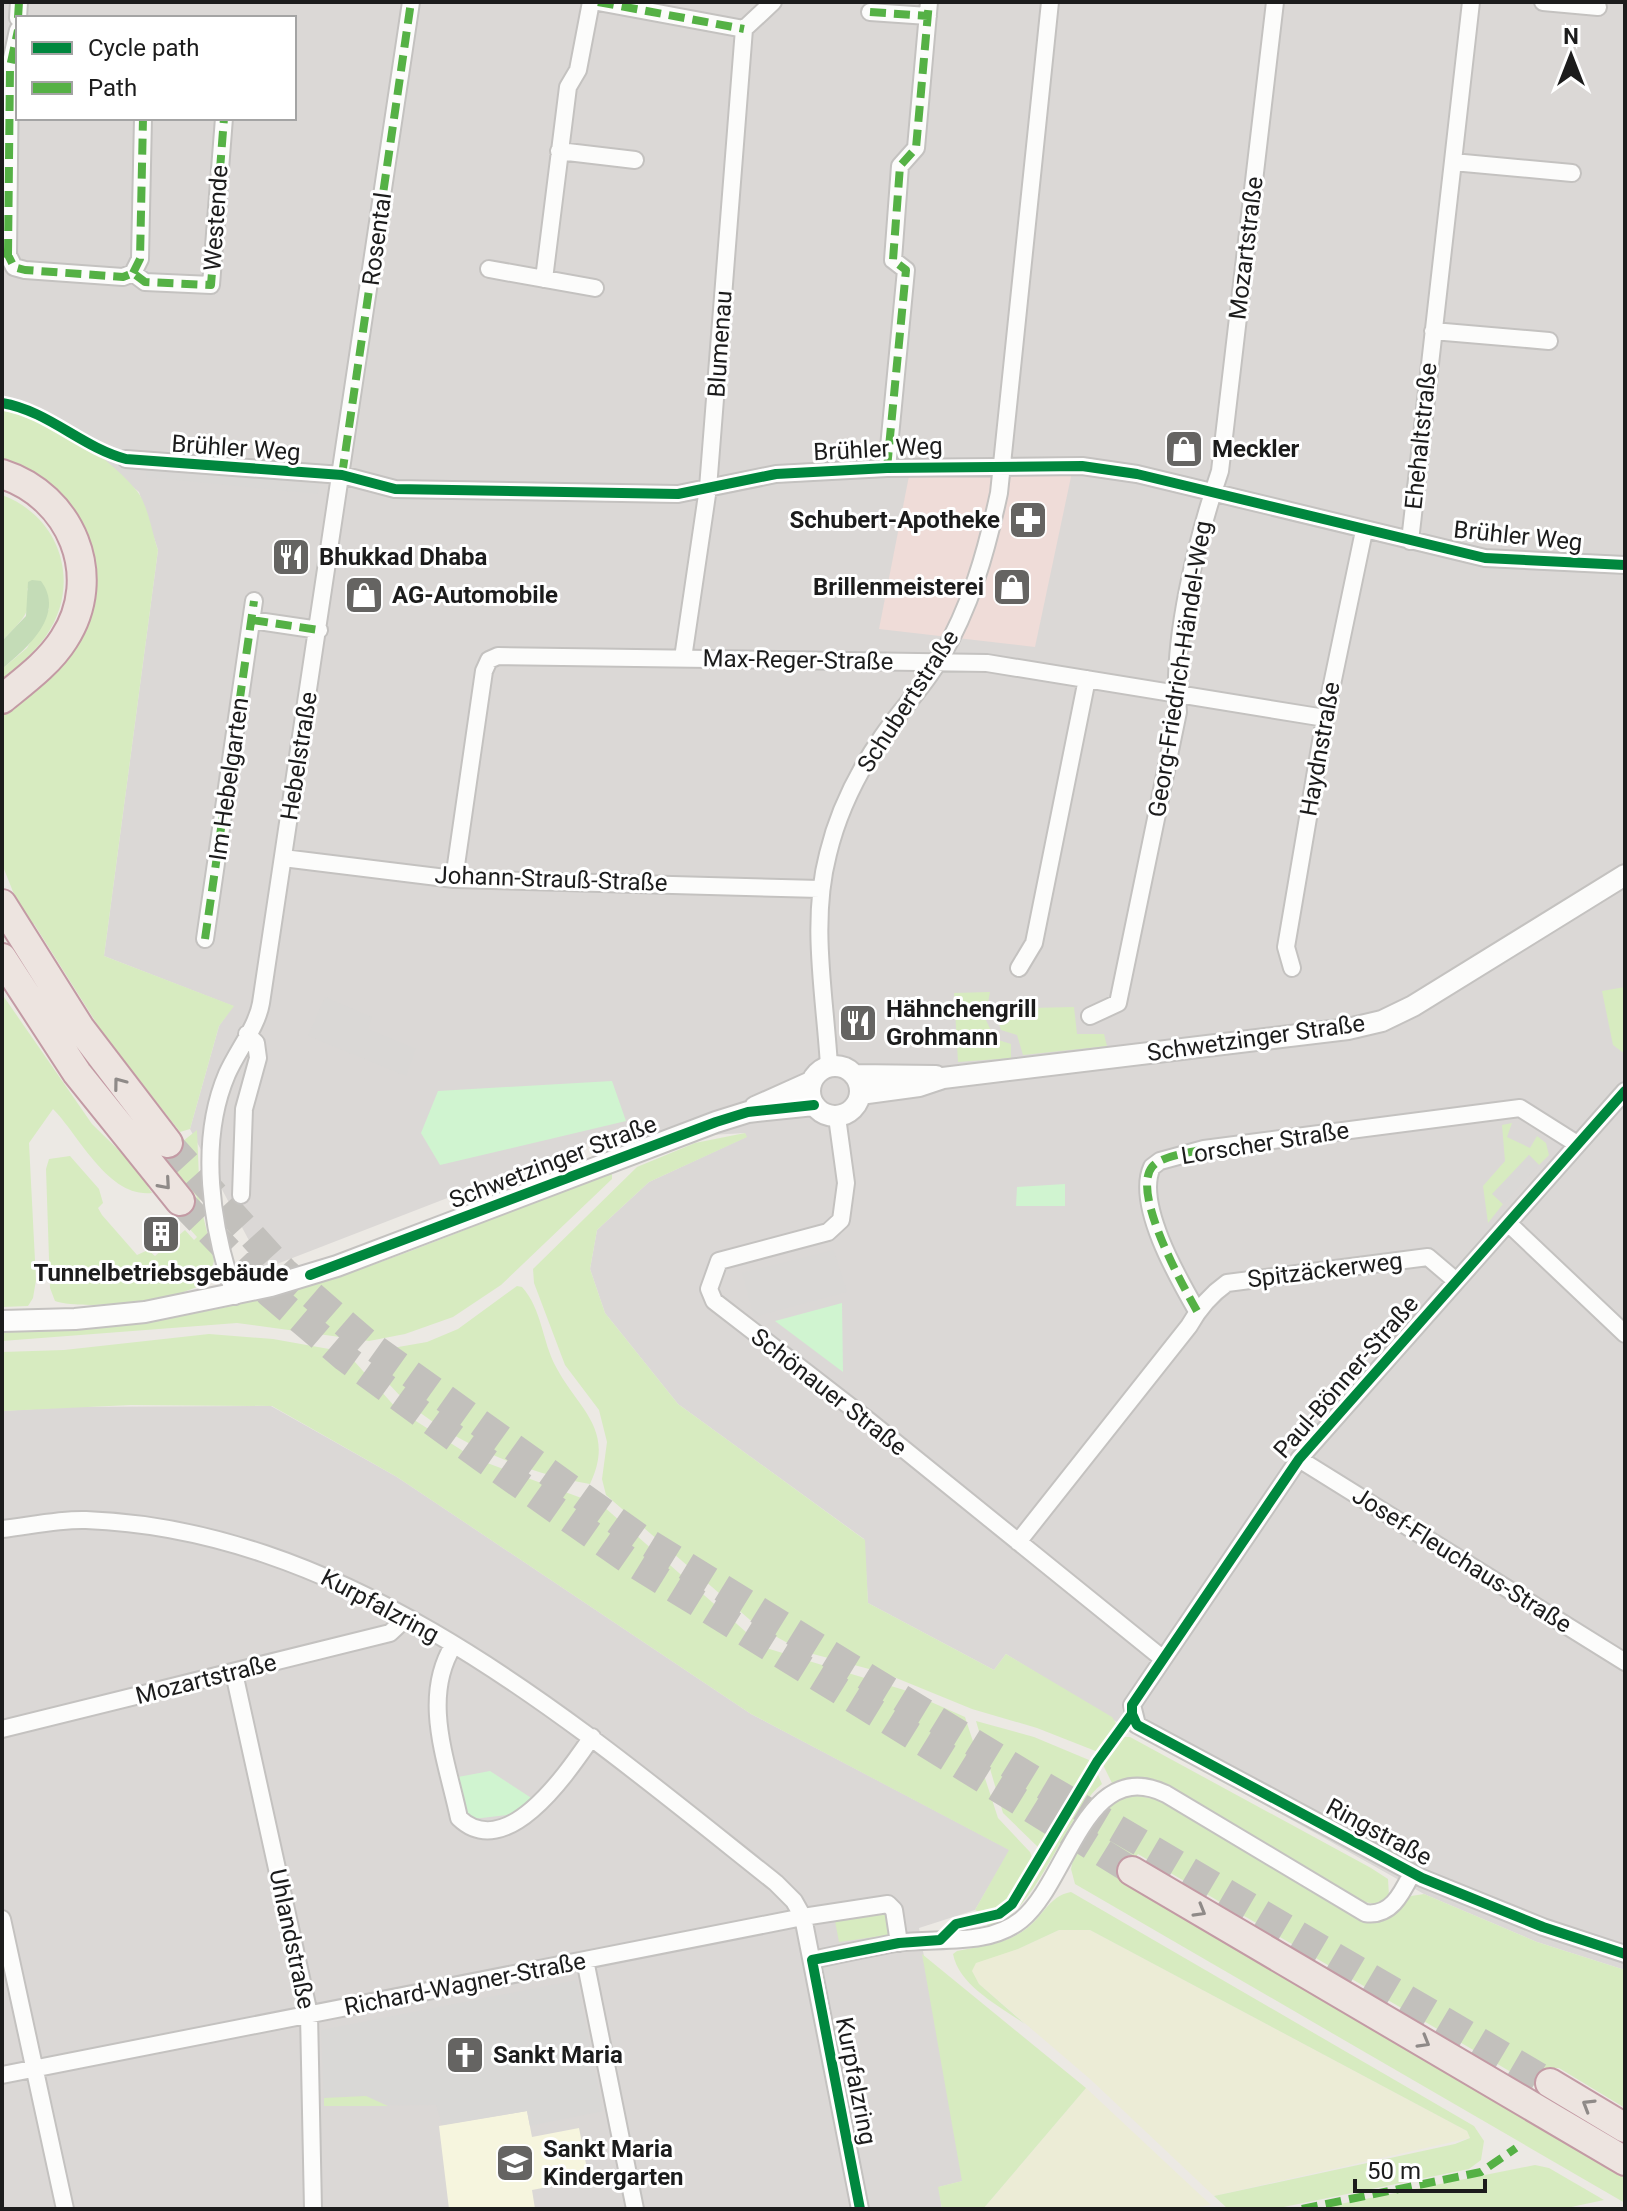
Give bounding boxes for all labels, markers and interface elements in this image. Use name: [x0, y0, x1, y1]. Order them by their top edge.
legend: [16, 16, 296, 120]
north arrow: [1531, 16, 1611, 96]
text: N: [1563, 24, 1579, 49]
text: Cycle path: [88, 34, 200, 62]
text: Path: [88, 74, 137, 102]
street label: Westende: [198, 164, 234, 272]
street label: Mozartstraße: [1223, 175, 1269, 321]
street label: Rosental: [357, 191, 397, 287]
street label: Blumenau: [702, 289, 738, 399]
street label: Ehehaltstraße: [1399, 361, 1443, 511]
shop icon: Meckler: [1163, 428, 1205, 470]
street label: Brühler Weg: [171, 430, 301, 466]
street label: Brühler Weg: [813, 432, 943, 466]
place label: Meckler: [1212, 435, 1300, 463]
pharmacy icon: Schubert-Apotheke: [1007, 499, 1049, 541]
place label: Schubert-Apotheke: [790, 506, 1000, 534]
street label: Brühler Weg: [1452, 515, 1584, 557]
street label: Georg-Friedrich-Händel-Weg: [1143, 519, 1217, 819]
restaurant icon: Bhukkad Dhaba: [270, 536, 312, 578]
place label: Bhukkad Dhaba: [319, 543, 488, 571]
shop icon: Brillenmeisterei: [991, 566, 1033, 608]
place label: Brillenmeisterei: [813, 573, 984, 601]
shop icon: AG-Automobile: [343, 574, 385, 616]
place label: AG-Automobile: [392, 581, 558, 609]
street label: Schubertstraße: [852, 625, 964, 777]
street label: Max-Reger-Straße: [702, 644, 894, 676]
street label: Haydnstraße: [1294, 680, 1346, 818]
street label: Hebelstraße: [275, 690, 323, 822]
street label: Im Hebelgarten: [204, 696, 254, 862]
street label: Johann-Strauß-Straße: [434, 861, 668, 897]
place label: Hähnchengrill Grohmann: [886, 995, 1037, 1051]
restaurant icon: Hähnchengrill Grohmann: [837, 1002, 879, 1044]
street label: Schwetzinger Straße: [1145, 1009, 1367, 1067]
one-way arrow: [114, 1077, 129, 1091]
street label: Schwetzinger Straße: [445, 1110, 661, 1214]
street label: Lorscher Straße: [1179, 1116, 1351, 1170]
one-way arrow: [156, 1174, 170, 1189]
building icon: Tunnelbetriebsgebäude: [140, 1213, 182, 1255]
street label: Spitzäckerweg: [1246, 1247, 1404, 1293]
place label: Tunnelbetriebsgebäude: [33, 1259, 289, 1287]
street label: Paul-Bönner-Straße: [1268, 1290, 1424, 1464]
street label: Schönauer Straße: [746, 1323, 912, 1461]
street label: Josef-Fleuchaus-Straße: [1347, 1481, 1577, 1639]
street label: Kurpfalzring: [316, 1563, 444, 1649]
street label: Mozartstraße: [133, 1648, 279, 1710]
street label: Ringstraße: [1322, 1793, 1436, 1871]
street label: Uhlandstraße: [264, 1866, 320, 2012]
one-way arrow: [1191, 1901, 1206, 1917]
street label: Richard-Wagner-Straße: [342, 1947, 588, 2021]
street label: Kurpfalzring: [830, 2015, 882, 2147]
one-way arrow: [1415, 2032, 1430, 2048]
church icon: Sankt Maria: [444, 2034, 486, 2076]
place label: Sankt Maria: [493, 2041, 623, 2069]
one-way arrow: [1582, 2099, 1596, 2115]
place label: Sankt Maria Kindergarten: [543, 2135, 684, 2191]
school or university icon: Sankt Maria Kindergarten: [494, 2142, 536, 2184]
scale bar: [1355, 2143, 1485, 2193]
text: 50 m: [1367, 2157, 1421, 2185]

